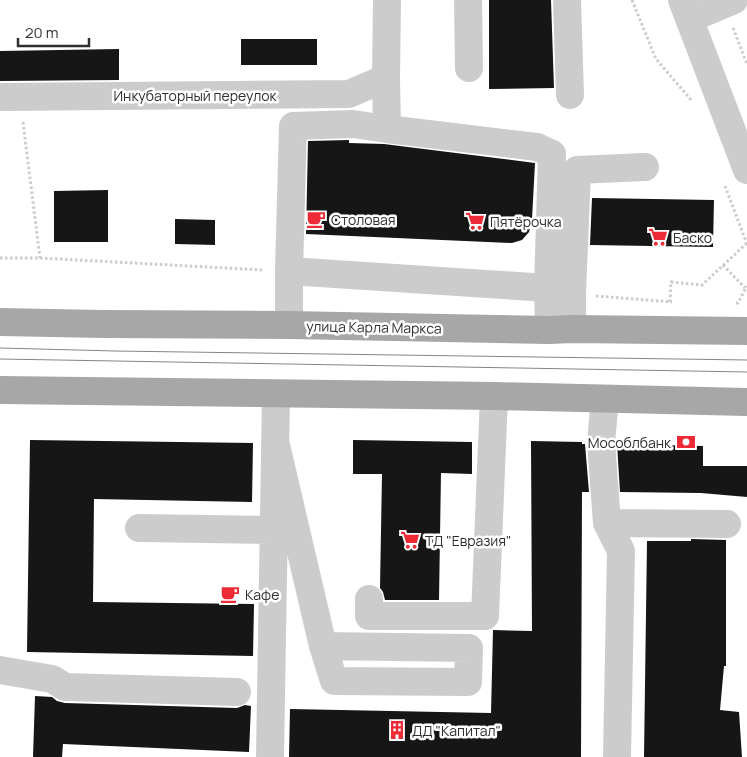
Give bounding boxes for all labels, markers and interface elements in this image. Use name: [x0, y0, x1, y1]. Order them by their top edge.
scale bar: [18, 15, 89, 47]
text: 20 m: [25, 22, 58, 43]
street label: Инкубаторный переулок: [114, 86, 278, 105]
cafe icon: Столовая: [305, 208, 327, 230]
place label: Столовая: [331, 210, 396, 229]
supermarket icon: Пятёрочка: [464, 210, 486, 232]
place label: Пятёрочка: [490, 212, 562, 231]
supermarket icon: Баско: [647, 226, 669, 248]
place label: Баско: [673, 228, 712, 247]
street label: улица Карла Маркса: [306, 316, 442, 338]
bank icon: Мособлбанк: [675, 431, 697, 453]
place label: Мособлбанк: [588, 433, 672, 452]
supermarket icon: ТД "Евразия": [399, 529, 421, 551]
place label: ТД "Евразия": [425, 531, 512, 550]
cafe icon: Кафе: [219, 583, 241, 605]
place label: Кафе: [245, 585, 279, 604]
building icon: ДД "Капитал": [386, 719, 408, 741]
place label: ДД "Капитал": [412, 721, 501, 740]

